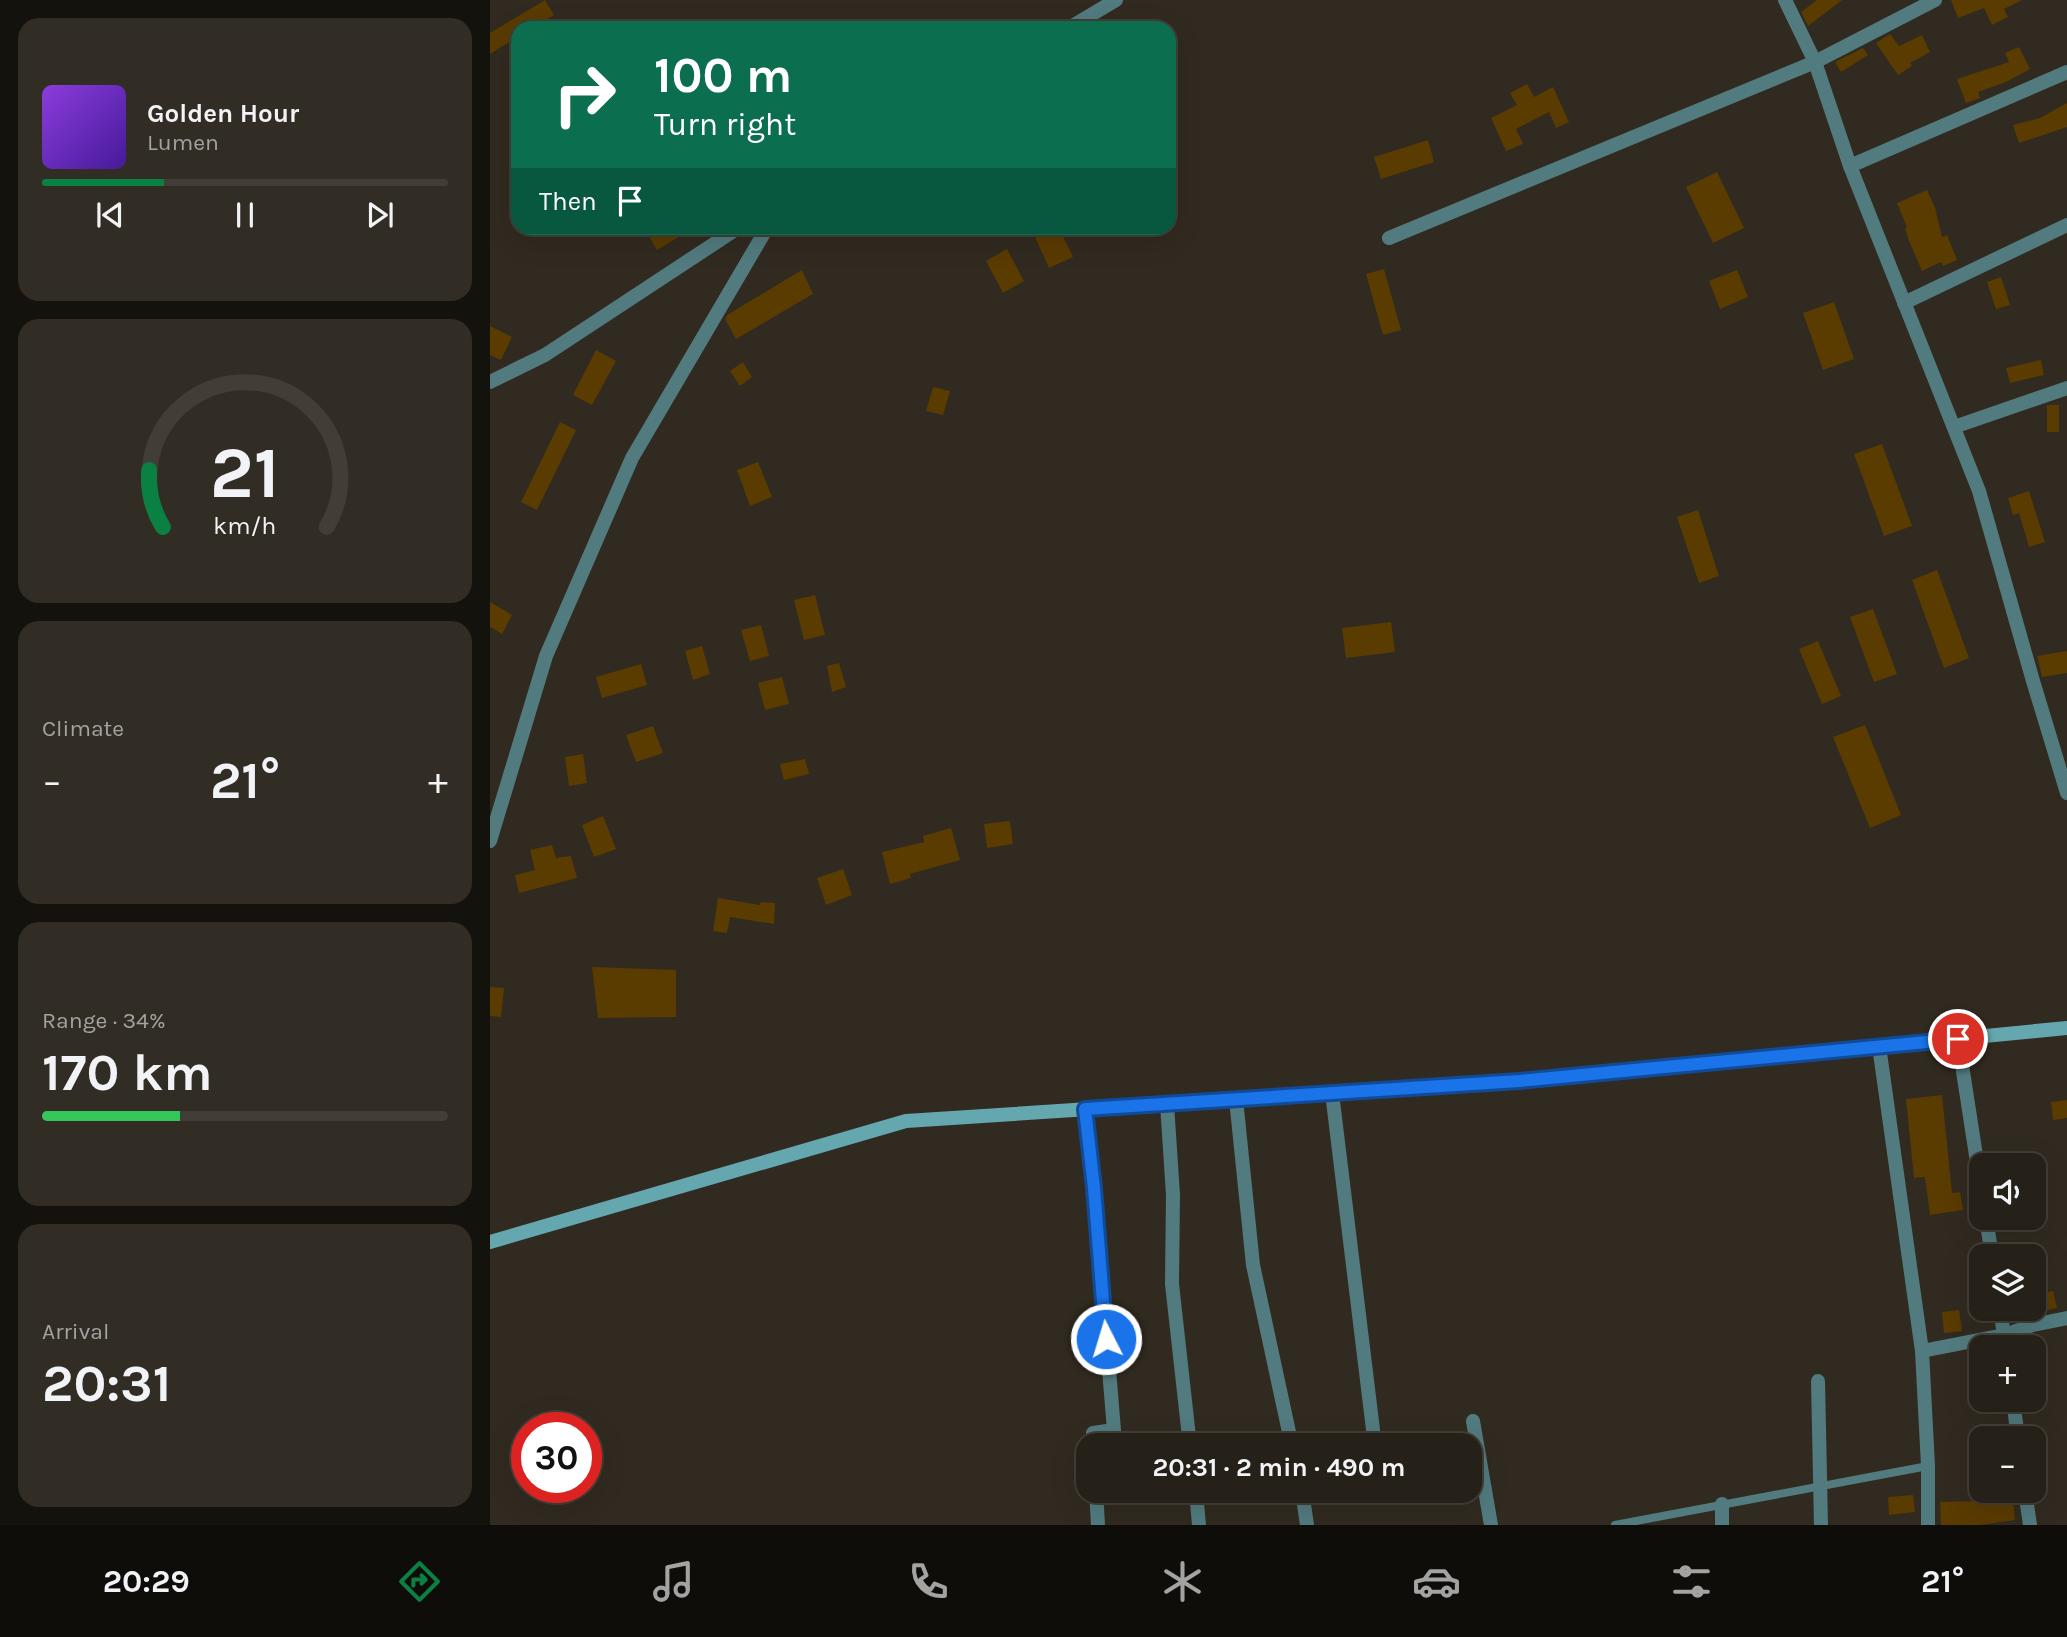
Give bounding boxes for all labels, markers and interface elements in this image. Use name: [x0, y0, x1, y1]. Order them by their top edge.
text: 100 m: [654, 47, 792, 104]
icon: right: [539, 49, 630, 140]
text: Golden Hour: [147, 98, 299, 129]
text: Turn right: [654, 106, 796, 143]
text: Lumen: [147, 129, 219, 156]
icon: arrive: [611, 182, 649, 220]
text: Then: [539, 186, 597, 217]
icon: previous: [91, 196, 129, 234]
icon: pause: [226, 196, 264, 234]
icon: next: [361, 196, 399, 234]
text: 21: [210, 431, 280, 516]
text: km/h: [213, 511, 277, 540]
text: Climate: [42, 715, 124, 742]
text: 21°: [210, 750, 280, 811]
text: −: [42, 759, 62, 804]
text: +: [428, 759, 448, 804]
text: Range · 34%: [42, 1007, 166, 1034]
pin: [1928, 1009, 1988, 1069]
icon: arrive: [1939, 1020, 1977, 1058]
text: 170 km: [42, 1042, 213, 1103]
map controls: [1969, 1153, 2046, 1503]
button: sound: [1969, 1153, 2046, 1230]
button: layers: [1969, 1244, 2046, 1321]
position arrow: [1069, 1302, 1143, 1376]
text: Arrival: [42, 1318, 109, 1345]
button: +: [1969, 1335, 2046, 1412]
text: 20:31: [42, 1353, 171, 1414]
speed limit sign: 30: [511, 1412, 602, 1503]
button: −: [1969, 1426, 2046, 1503]
text: 20:31 · 2 min · 490 m: [1153, 1452, 1405, 1483]
icon: directions: [395, 1557, 444, 1606]
icon: music: [649, 1557, 698, 1606]
icon: phone: [904, 1557, 953, 1606]
icon: climate: [1158, 1557, 1207, 1606]
icon: car: [1412, 1557, 1461, 1606]
icon: filters: [1667, 1557, 1716, 1606]
text: 20:29: [103, 1563, 190, 1600]
text: 21°: [1921, 1563, 1964, 1600]

